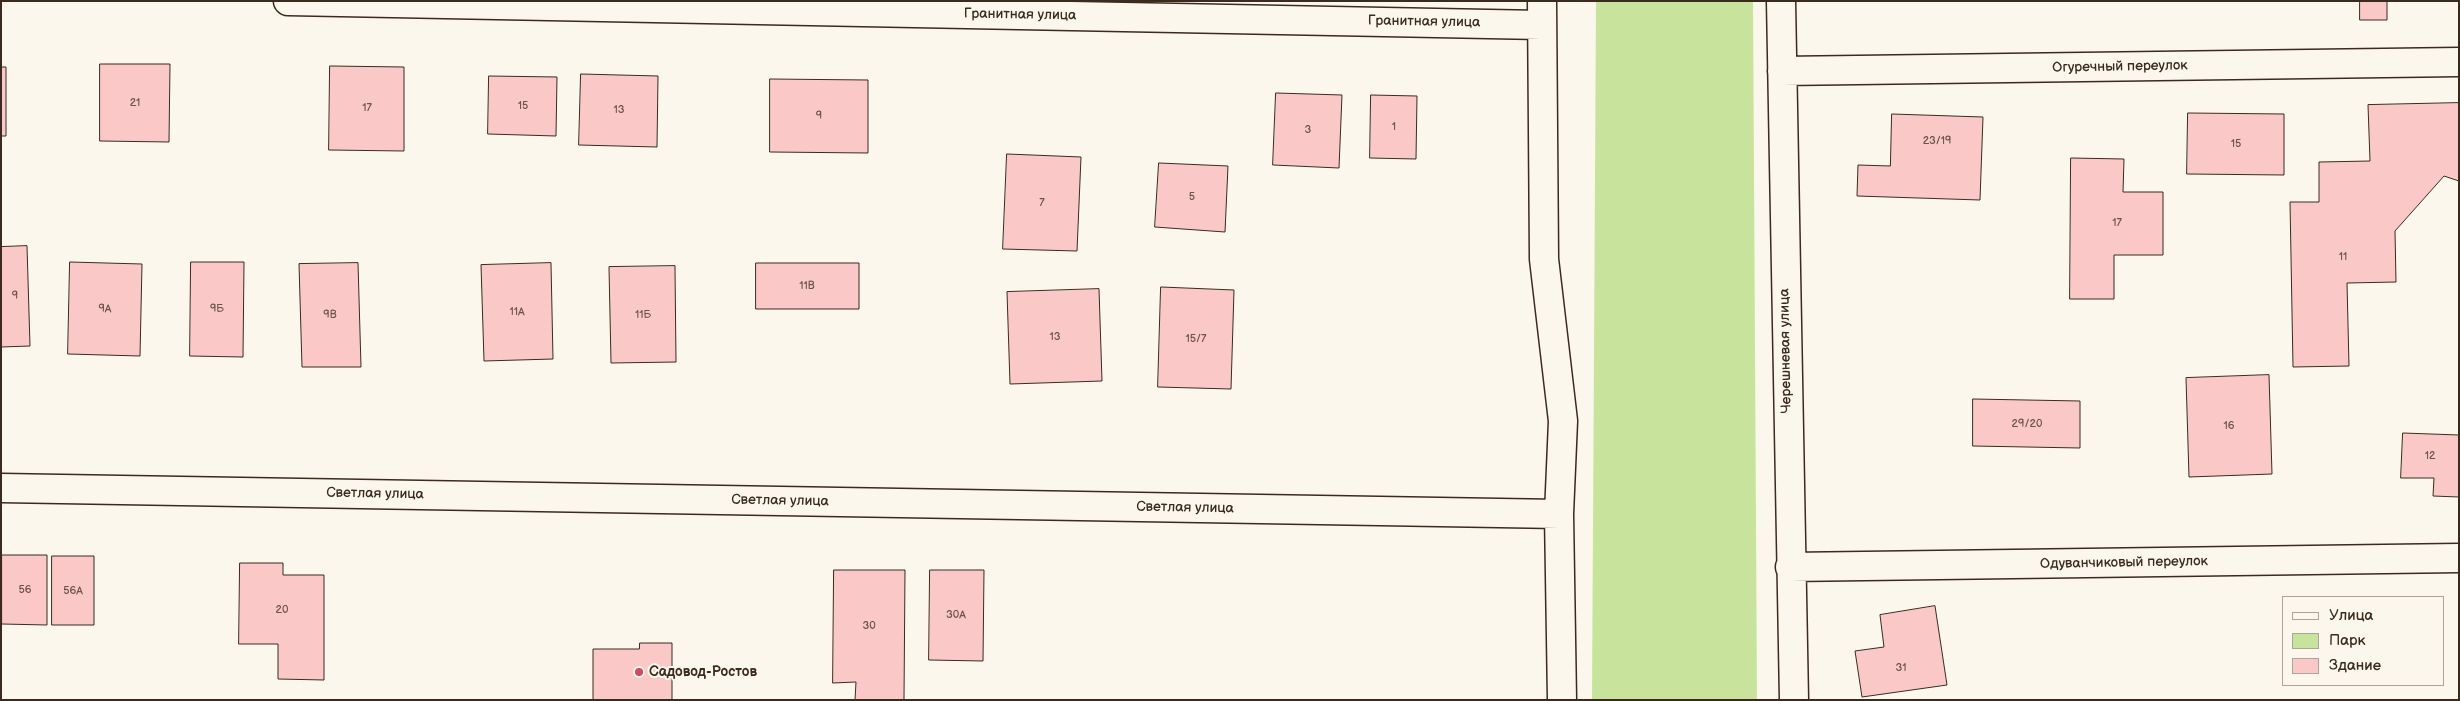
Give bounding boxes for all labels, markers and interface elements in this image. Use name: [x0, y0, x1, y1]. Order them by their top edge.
street label: Гранитная улица: [964, 6, 1076, 24]
street label: Гранитная улица: [1368, 13, 1480, 31]
street label: Огуречный переулок: [2052, 57, 2188, 77]
house number: 21: [130, 96, 140, 110]
house number: 15: [518, 99, 528, 113]
house number: 17: [362, 101, 372, 115]
house number: 13: [613, 103, 625, 117]
house number: 9: [816, 109, 822, 123]
house number: 1: [1392, 120, 1396, 134]
house number: 3: [1305, 123, 1311, 137]
house number: 23/19: [1923, 134, 1951, 148]
house number: 15: [2231, 137, 2241, 151]
house number: 5: [1189, 190, 1195, 204]
house number: 7: [1039, 196, 1045, 210]
house number: 17: [2112, 216, 2122, 230]
house number: 11: [2339, 250, 2347, 264]
house number: 11В: [799, 279, 815, 293]
street label: Черешневая улица: [1777, 288, 1795, 414]
house number: 9: [12, 289, 18, 303]
house number: 9А: [98, 302, 112, 316]
house number: 9Б: [210, 302, 224, 316]
house number: 11А: [509, 305, 525, 319]
house number: 9В: [323, 308, 337, 322]
house number: 11Б: [635, 308, 651, 322]
house number: 13: [1049, 330, 1061, 344]
house number: 15/7: [1186, 332, 1206, 346]
house number: 29/20: [2012, 417, 2042, 431]
house number: 16: [2224, 419, 2234, 433]
house number: 12: [2425, 449, 2435, 463]
street label: Светлая улица: [326, 485, 424, 503]
street label: Светлая улица: [731, 492, 829, 510]
street label: Светлая улица: [1136, 499, 1234, 517]
street label: Одуванчиковый переулок: [2040, 553, 2208, 573]
house number: 56: [18, 583, 32, 597]
house number: 56А: [63, 584, 83, 598]
legend: [2282, 596, 2445, 686]
house number: 20: [276, 603, 288, 617]
text: Улица: [2329, 606, 2373, 625]
house number: 30А: [946, 608, 966, 622]
house number: 30: [862, 619, 876, 633]
text: Парк: [2329, 631, 2366, 650]
text: Здание: [2329, 656, 2381, 675]
house number: 31: [1895, 661, 1907, 675]
place label: Садовод-Ростов: [649, 664, 757, 680]
marker: Садовод-Ростов: [633, 666, 645, 678]

